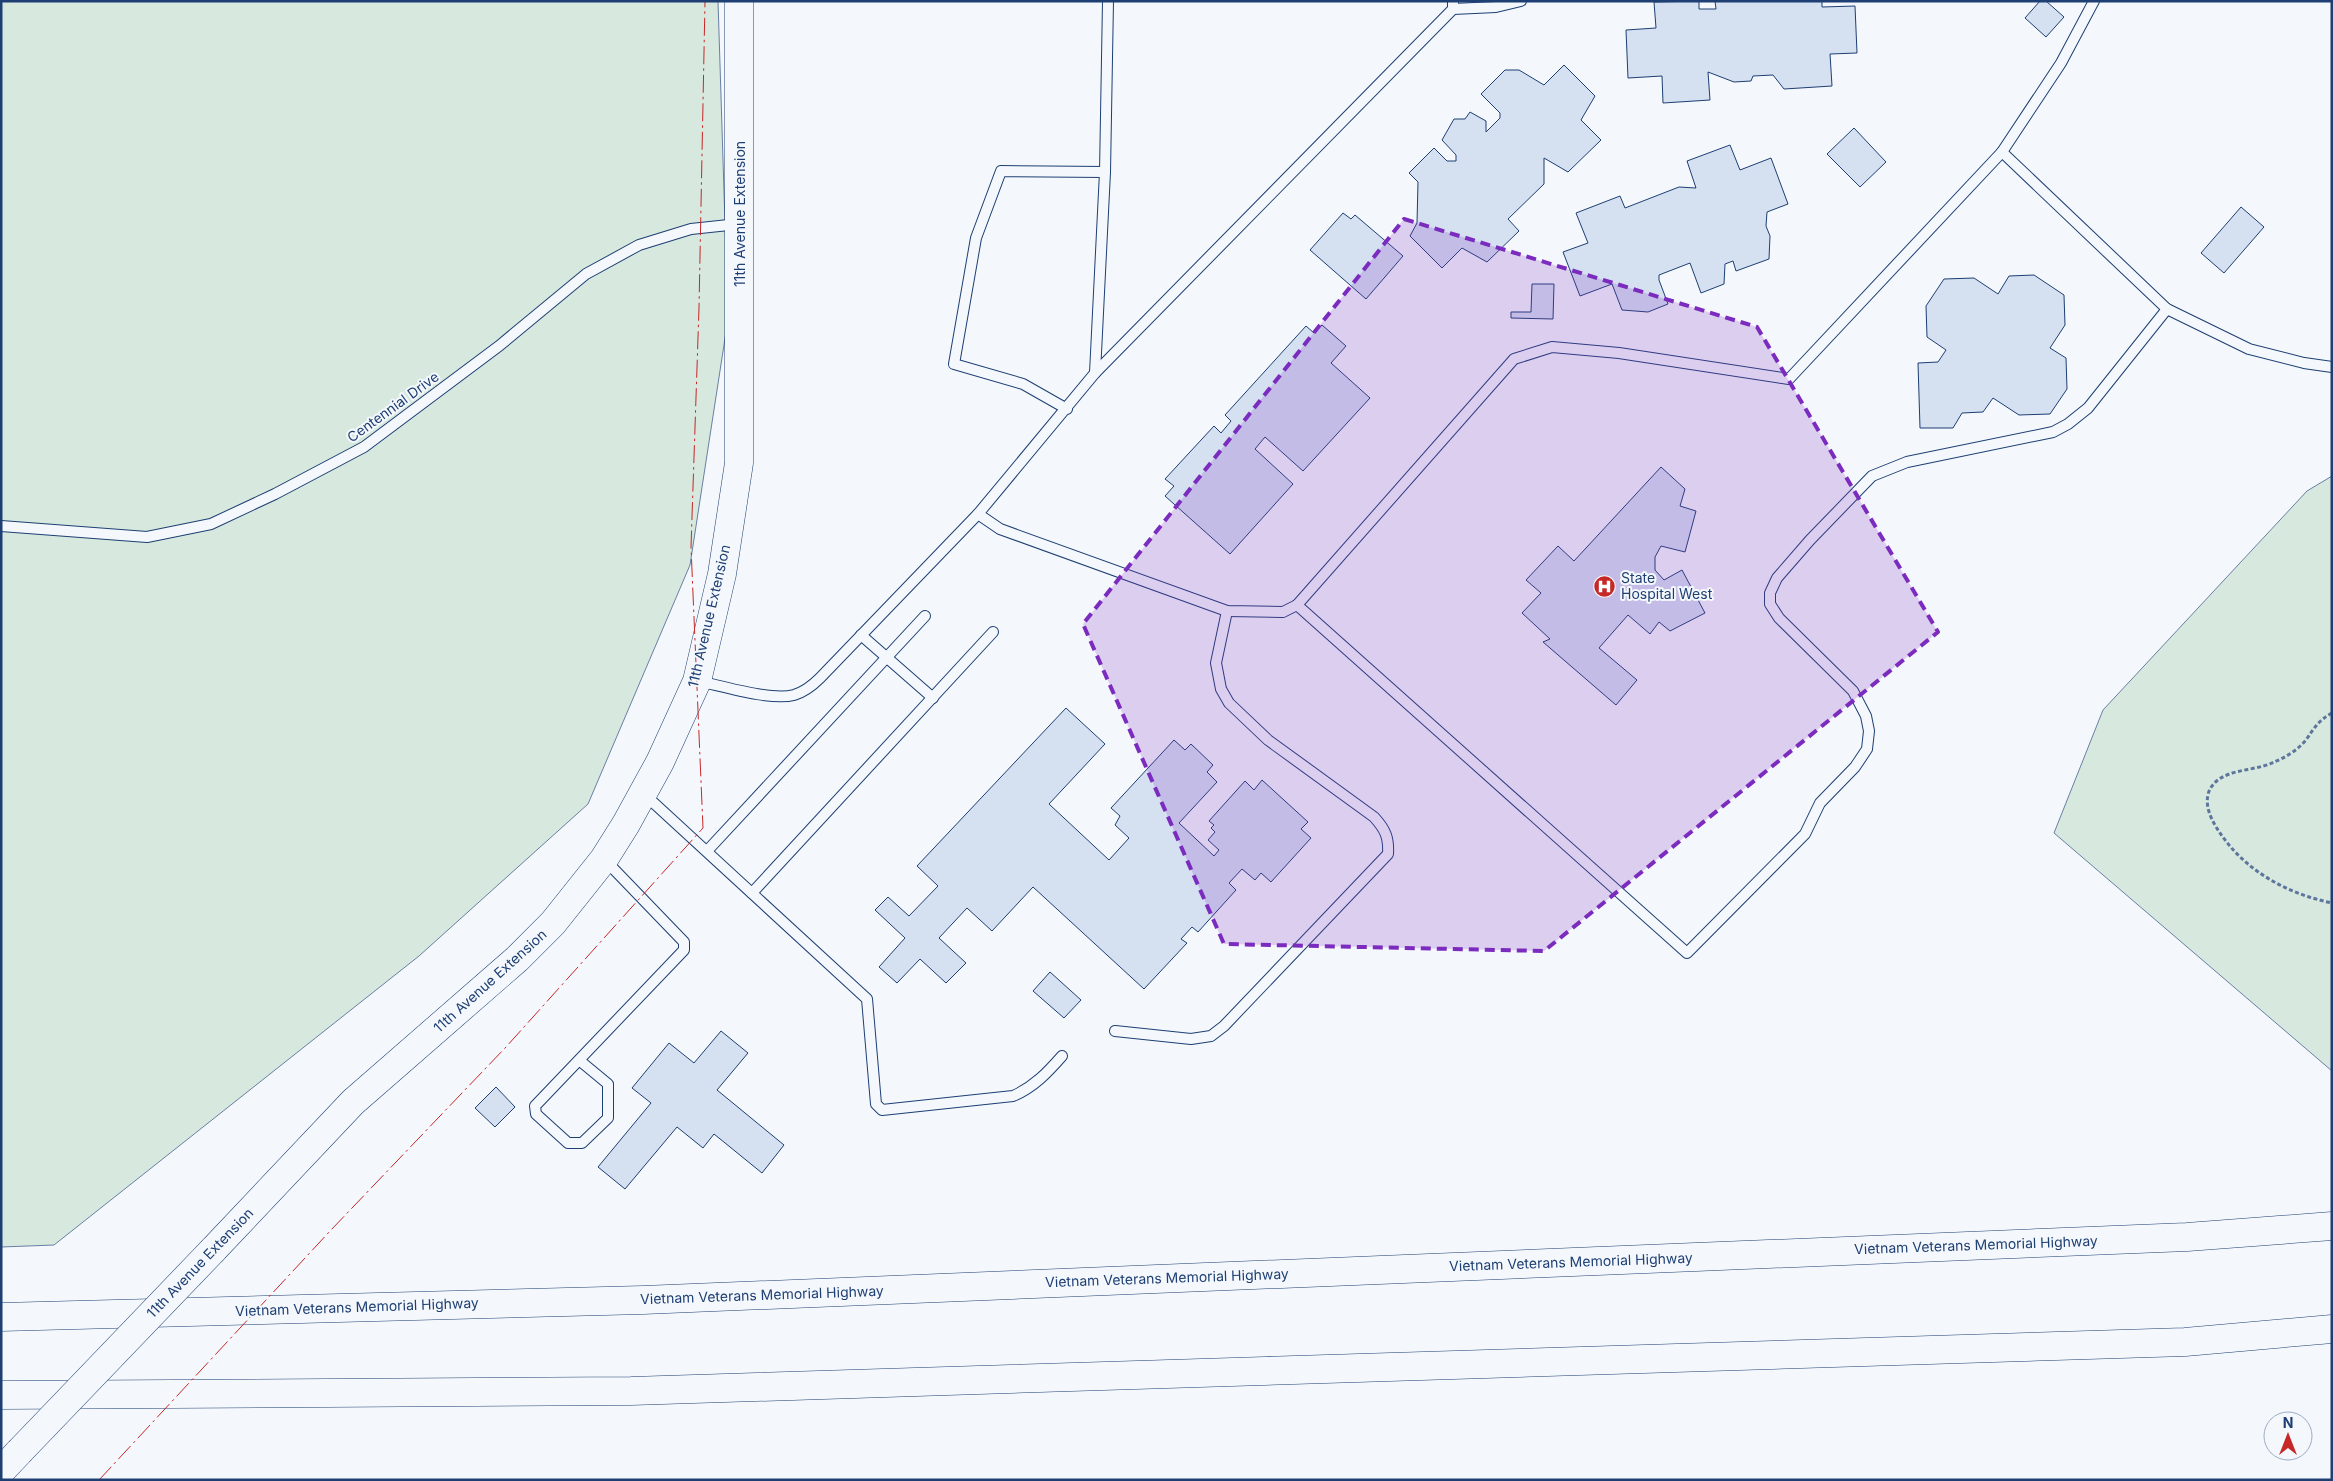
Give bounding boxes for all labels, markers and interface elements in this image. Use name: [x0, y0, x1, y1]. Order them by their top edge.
street label: 11th Avenue Extension: [731, 141, 748, 287]
street label: Centennial Drive: [344, 368, 442, 446]
street label: 11th Avenue Extension: [684, 543, 733, 689]
place label: State Hospital West: [1621, 569, 1713, 602]
hospital icon: State Hospital West: [1593, 574, 1617, 598]
street label: 11th Avenue Extension: [430, 925, 550, 1036]
street label: 11th Avenue Extension: [143, 1204, 257, 1321]
street label: Vietnam Veterans Memorial Highway: [1854, 1232, 2098, 1257]
street label: Vietnam Veterans Memorial Highway: [1449, 1249, 1693, 1274]
street label: Vietnam Veterans Memorial Highway: [1045, 1265, 1289, 1290]
street label: Vietnam Veterans Memorial Highway: [640, 1282, 884, 1307]
street label: Vietnam Veterans Memorial Highway: [235, 1294, 479, 1319]
north arrow: [2263, 1411, 2313, 1461]
text: N: [2283, 1414, 2293, 1431]

